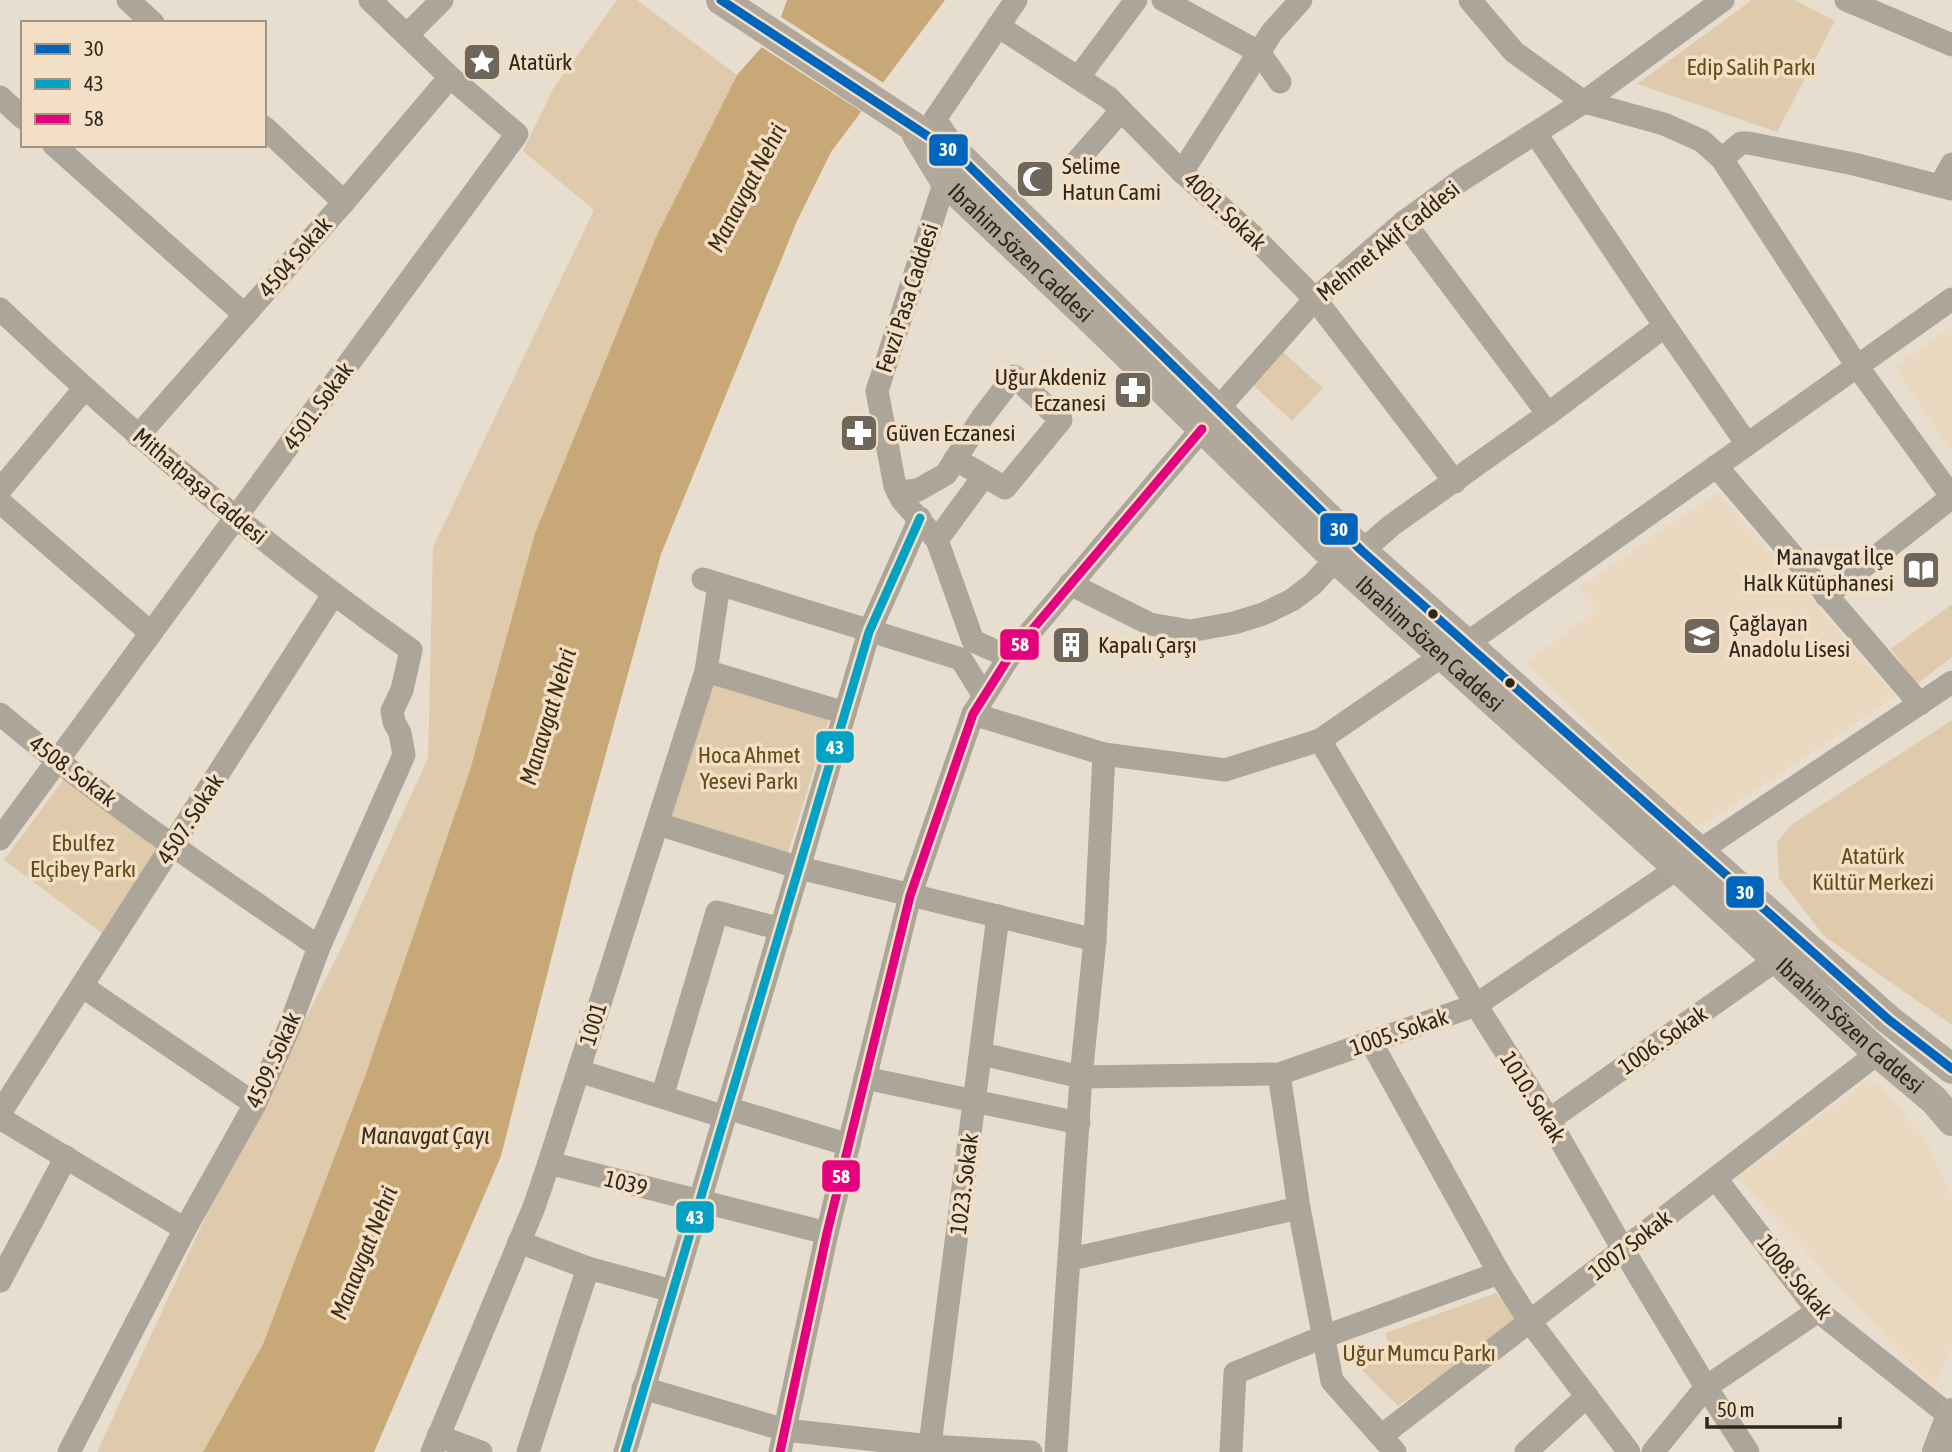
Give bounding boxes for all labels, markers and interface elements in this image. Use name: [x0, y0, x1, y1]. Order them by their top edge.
legend: [21, 21, 266, 147]
text: 30: [84, 36, 104, 60]
place icon: Atatürk: [461, 41, 503, 83]
place label: Atatürk: [509, 49, 572, 75]
park label: Edip Salih Parkı: [1686, 54, 1816, 80]
text: 43: [84, 71, 104, 95]
text: 58: [84, 106, 104, 130]
water label: Manavgat Nehri: [702, 119, 792, 256]
line badge: 30: [928, 133, 969, 167]
text: 30: [939, 138, 957, 160]
place label: Selime Hatun Cami: [1062, 153, 1161, 205]
mosque icon: Selime Hatun Cami: [1014, 158, 1056, 200]
street label: 4001. Sokak: [1179, 167, 1271, 255]
street label: Mehmet Akif Caddesi: [1311, 176, 1465, 306]
street label: Ibrahim Sözen Caddesi: [943, 178, 1099, 327]
street label: 4504 Sokak: [253, 212, 337, 302]
street label: Fevzi Pasa Caddesi: [871, 220, 943, 376]
street label: 4501. Sokak: [278, 357, 358, 455]
place label: Uğur Akdeniz Eczanesi: [994, 364, 1106, 416]
pharmacy icon: Uğur Akdeniz Eczanesi: [1112, 369, 1154, 411]
pharmacy icon: Güven Eczanesi: [838, 412, 880, 454]
place label: Güven Eczanesi: [886, 420, 1016, 446]
street label: Mithatpaşa Caddesi: [128, 423, 272, 549]
line badge: 30: [1319, 512, 1359, 546]
text: 30: [1330, 518, 1348, 540]
place label: Manavgat İlçe Halk Kütüphanesi: [1743, 544, 1894, 596]
library icon: Manavgat İlçe Halk Kütüphanesi: [1900, 549, 1942, 591]
street label: Ibrahim Sözen Caddesi: [1351, 570, 1509, 717]
unlabelled marker: [1426, 607, 1440, 621]
place label: Çağlayan Anadolu Lisesi: [1729, 610, 1850, 662]
school or university icon: Çağlayan Anadolu Lisesi: [1681, 615, 1723, 657]
building icon: Kapalı Çarşı: [1050, 624, 1092, 666]
line badge: 58: [999, 628, 1040, 661]
place label: Kapalı Çarşı: [1098, 632, 1197, 658]
text: 58: [1011, 633, 1029, 655]
water label: Manavgat Nehri: [514, 645, 581, 788]
unlabelled marker: [1503, 676, 1517, 690]
street label: 4508. Sokak: [24, 730, 122, 812]
line badge: 43: [815, 730, 855, 764]
text: 43: [825, 736, 844, 758]
park label: Hoca Ahmet Yesevi Parkı: [698, 742, 800, 794]
street label: 4507. Sokak: [151, 769, 229, 869]
park label: Ebulfez Elçibey Parkı: [30, 830, 136, 882]
park label: Atatürk Kültür Merkezi: [1812, 843, 1934, 895]
line badge: 30: [1725, 875, 1765, 909]
text: 30: [1736, 881, 1754, 903]
street label: Ibrahim Sözen Caddesi: [1771, 952, 1929, 1099]
street label: 1001: [574, 1000, 612, 1048]
street label: 1006. Sokak: [1614, 1000, 1712, 1080]
street label: 1005. Sokak: [1347, 1003, 1451, 1061]
street label: 4509. Sokak: [240, 1008, 306, 1112]
street label: 1010. Sokak: [1495, 1047, 1571, 1147]
water label: Manavgat Çayı: [360, 1122, 490, 1149]
street label: 1023. Sokak: [945, 1132, 983, 1236]
line badge: 58: [821, 1159, 861, 1193]
street label: 1039: [602, 1165, 650, 1201]
text: 58: [832, 1165, 850, 1187]
water label: Manavgat Nehri: [325, 1182, 402, 1323]
line badge: 43: [675, 1200, 715, 1234]
street label: 1007 Sokak: [1583, 1205, 1677, 1285]
text: 43: [685, 1206, 704, 1228]
street label: 1008. Sokak: [1752, 1230, 1838, 1324]
park label: Uğur Mumcu Parkı: [1342, 1340, 1496, 1366]
scale bar: [1707, 1386, 1840, 1430]
text: 50 m: [1717, 1397, 1755, 1421]

